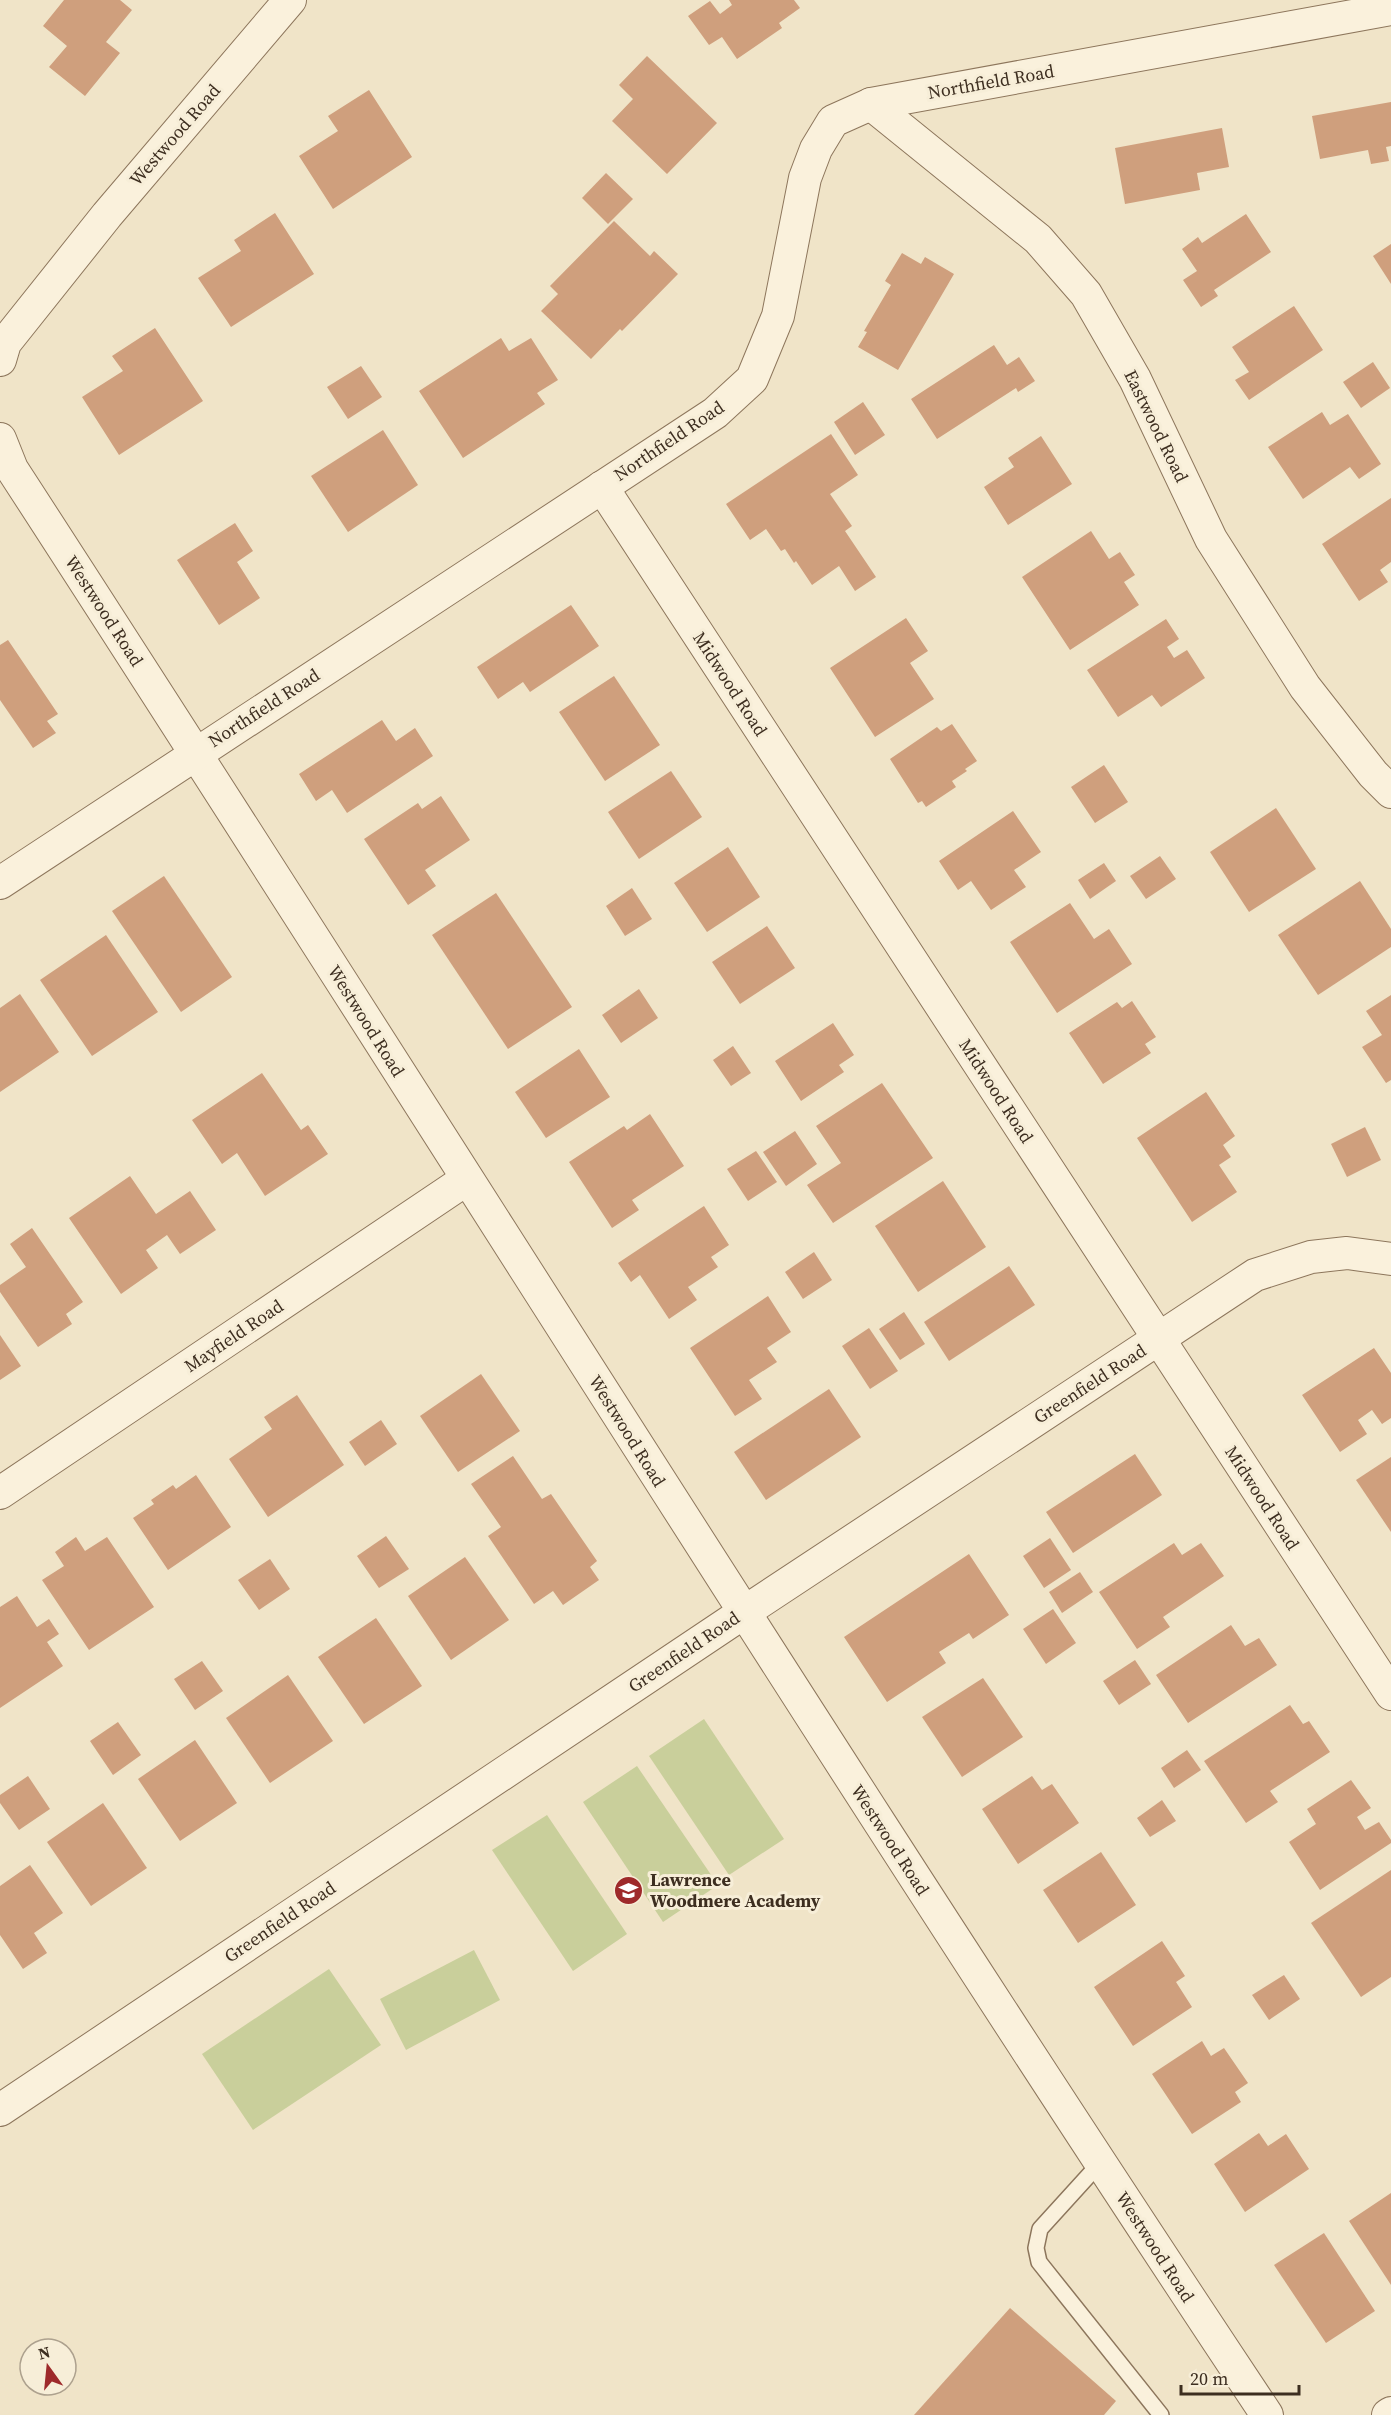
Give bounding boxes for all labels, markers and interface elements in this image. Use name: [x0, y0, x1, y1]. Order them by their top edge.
street label: Northfield Road: [926, 58, 1056, 105]
street label: Westwood Road: [123, 78, 226, 191]
street label: Eastwood Road: [1118, 365, 1194, 486]
street label: Northfield Road: [609, 394, 729, 487]
street label: Westwood Road: [59, 550, 150, 671]
street label: Midwood Road: [687, 627, 774, 741]
street label: Northfield Road: [203, 662, 324, 753]
street label: Westwood Road: [322, 960, 411, 1081]
street label: Midwood Road: [953, 1034, 1040, 1148]
street label: Mayfield Road: [179, 1293, 288, 1378]
street label: Greenfield Road: [1029, 1338, 1151, 1429]
street label: Westwood Road: [583, 1370, 672, 1491]
street label: Midwood Road: [1219, 1441, 1306, 1555]
street label: Greenfield Road: [623, 1605, 744, 1698]
street label: Westwood Road: [845, 1779, 936, 1900]
place label: Lawrence Woodmere Academy: [650, 1867, 821, 1913]
school or university icon: Lawrence Woodmere Academy: [613, 1874, 645, 1906]
street label: Greenfield Road: [219, 1875, 340, 1968]
street label: Westwood Road: [1110, 2186, 1201, 2307]
north arrow: [18, 2337, 78, 2397]
text: N: [36, 2340, 53, 2365]
scale bar: [1181, 2358, 1300, 2396]
text: 20 m: [1190, 2366, 1228, 2391]

